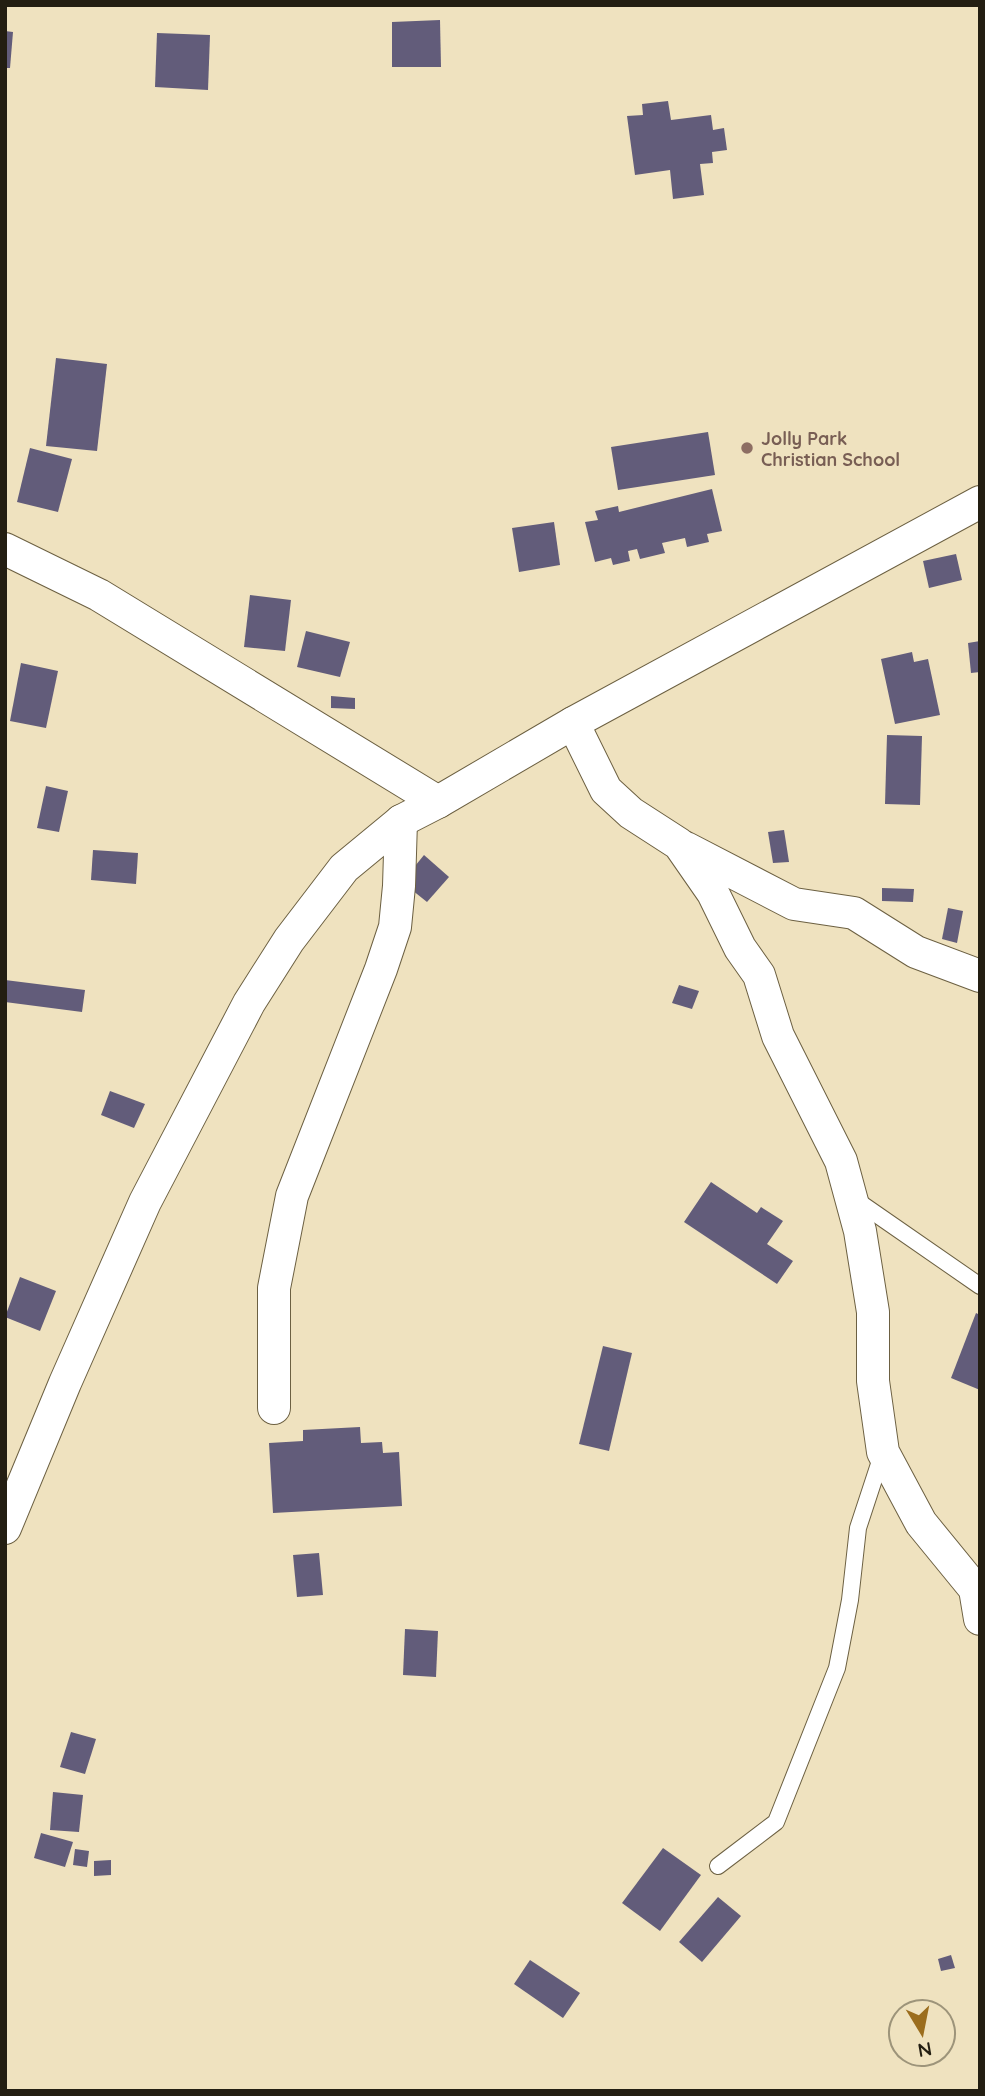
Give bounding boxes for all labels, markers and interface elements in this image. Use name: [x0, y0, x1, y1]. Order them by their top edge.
place label: Jolly Park Christian School: [761, 427, 900, 471]
marker: Jolly Park Christian School: [739, 440, 755, 456]
north arrow: [887, 1998, 957, 2068]
text: N: [916, 2037, 934, 2063]

